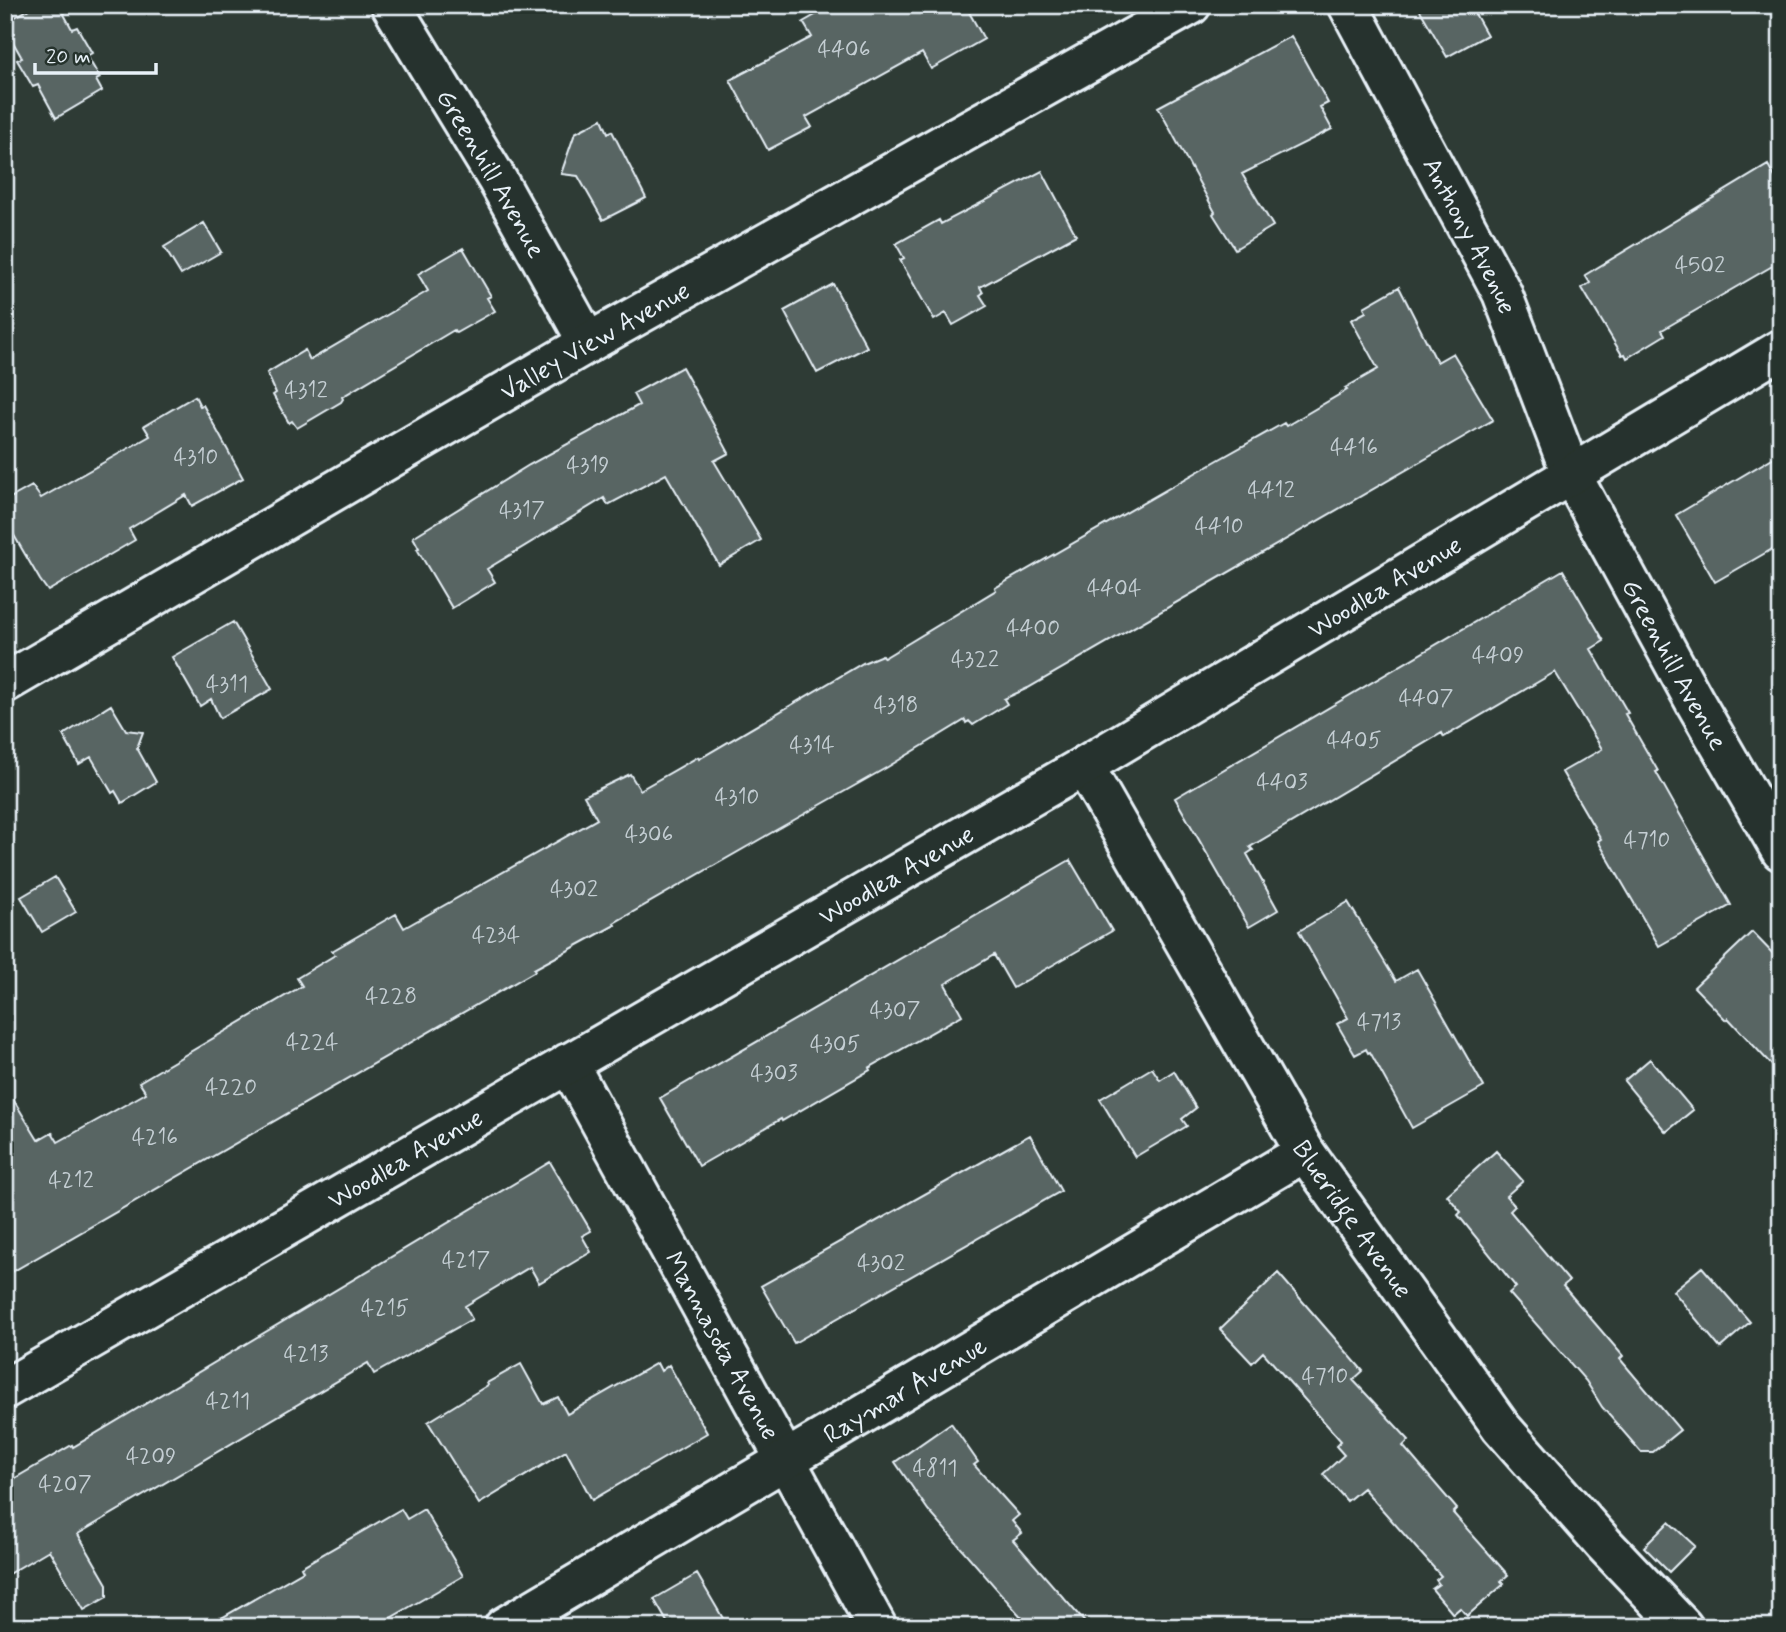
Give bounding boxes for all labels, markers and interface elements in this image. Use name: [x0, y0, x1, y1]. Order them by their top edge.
scale bar: [35, 32, 156, 76]
house number: 4406: [818, 35, 870, 65]
text: 20 m: [46, 43, 91, 71]
street label: Greenhill Avenue: [427, 83, 553, 265]
street label: Anthony Avenue: [1414, 152, 1523, 319]
house number: 4502: [1675, 251, 1725, 281]
street label: Valley View Avenue: [494, 274, 697, 410]
house number: 4312: [284, 376, 328, 406]
house number: 4416: [1330, 433, 1378, 463]
house number: 4310: [174, 443, 218, 473]
house number: 4319: [566, 451, 610, 481]
house number: 4412: [1247, 476, 1295, 506]
house number: 4317: [499, 496, 545, 526]
house number: 4410: [1194, 512, 1244, 542]
street label: Woodlea Avenue: [1302, 529, 1469, 647]
house number: 4404: [1087, 574, 1141, 604]
street label: Greenhill Avenue: [1612, 574, 1734, 757]
house number: 4400: [1006, 614, 1060, 644]
house number: 4409: [1472, 641, 1524, 671]
house number: 4322: [951, 645, 999, 675]
house number: 4311: [206, 670, 248, 700]
house number: 4407: [1398, 684, 1454, 714]
house number: 4318: [873, 691, 919, 721]
house number: 4405: [1327, 726, 1381, 756]
house number: 4314: [789, 731, 835, 761]
house number: 4403: [1256, 768, 1308, 798]
house number: 4310: [715, 783, 759, 813]
street label: Woodlea Avenue: [813, 818, 981, 934]
house number: 4306: [625, 820, 673, 850]
house number: 4710: [1624, 826, 1670, 856]
house number: 4302: [550, 875, 598, 905]
house number: 4234: [472, 921, 520, 951]
house number: 4228: [365, 982, 417, 1012]
house number: 4307: [870, 996, 920, 1026]
house number: 4713: [1357, 1008, 1401, 1038]
house number: 4224: [286, 1028, 338, 1058]
house number: 4305: [810, 1030, 860, 1060]
house number: 4303: [750, 1059, 798, 1089]
house number: 4220: [205, 1073, 257, 1103]
street label: Woodlea Avenue: [322, 1102, 490, 1218]
house number: 4216: [132, 1123, 178, 1153]
street label: Blueridge Avenue: [1283, 1135, 1419, 1306]
house number: 4212: [48, 1166, 94, 1196]
house number: 4217: [442, 1246, 490, 1276]
street label: Mannasota Avenue: [656, 1246, 786, 1447]
house number: 4302: [857, 1249, 905, 1279]
house number: 4215: [361, 1294, 409, 1324]
street label: Raymar Avenue: [818, 1329, 994, 1453]
house number: 4213: [284, 1340, 328, 1370]
house number: 4710: [1302, 1362, 1348, 1392]
house number: 4211: [206, 1387, 250, 1417]
house number: 4209: [126, 1442, 176, 1472]
house number: 4811: [912, 1454, 958, 1484]
house number: 4207: [38, 1470, 92, 1500]

